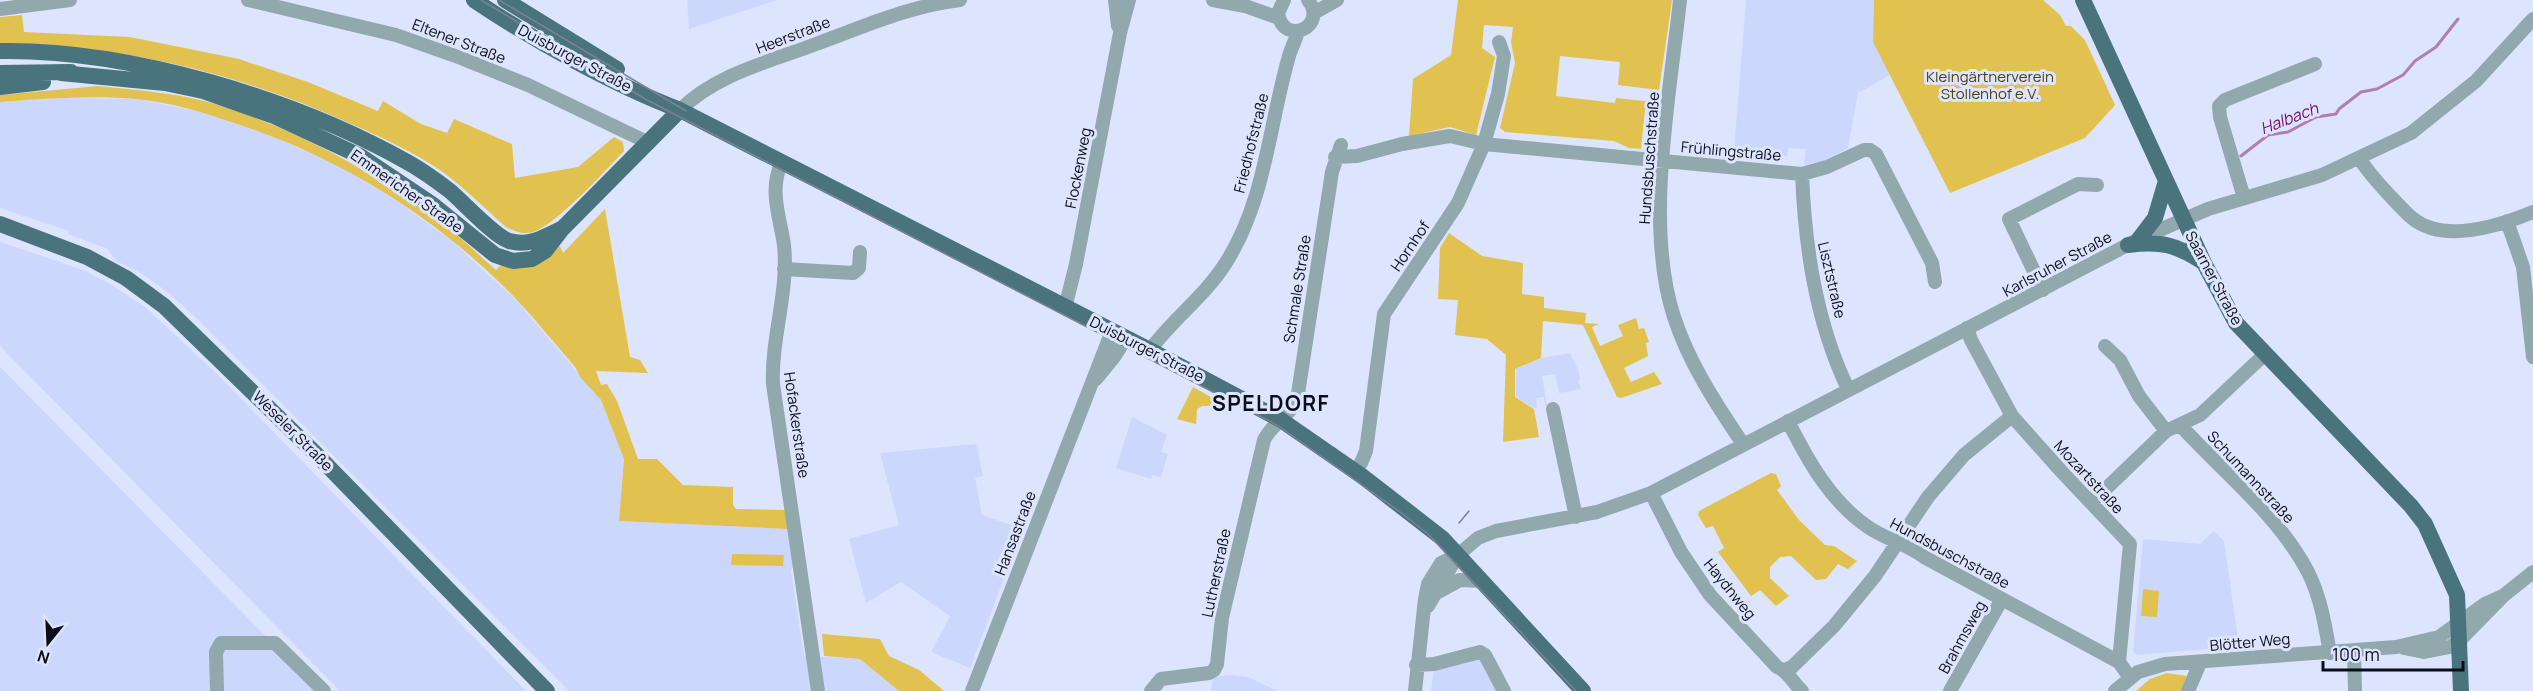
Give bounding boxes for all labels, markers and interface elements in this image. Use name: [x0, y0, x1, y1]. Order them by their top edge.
street label: Heerstraße: [753, 11, 833, 59]
street label: Eltener Straße: [409, 13, 509, 69]
street label: Duisburger Straße: [515, 19, 636, 97]
park label: Kleingärtnerverein Stollenhof e.V.: [1926, 66, 2054, 104]
street label: Friedhofstraße: [1228, 91, 1274, 195]
street label: Hundsbuschstraße: [1634, 91, 1664, 225]
water label: Halbach: [2257, 97, 2322, 139]
street label: Flockenweg: [1060, 126, 1096, 210]
street label: Frühlingstraße: [1680, 136, 1782, 166]
street label: Emmericher Straße: [347, 144, 467, 238]
street label: Hornhof: [1385, 216, 1435, 275]
street label: Karlsruher Straße: [1999, 226, 2115, 302]
street label: Saarner Straße: [2180, 227, 2248, 329]
street label: Schmale Straße: [1278, 233, 1316, 345]
street label: Lisztstraße: [1813, 240, 1851, 321]
street label: Duisburger Straße: [1086, 311, 1208, 387]
street label: Hofackerstraße: [779, 371, 815, 480]
street label: Weseler Straße: [248, 386, 338, 476]
district label: SPELDORF: [1212, 389, 1330, 417]
street label: Schumannstraße: [2203, 426, 2300, 528]
street label: Mozartstraße: [2049, 436, 2129, 519]
street label: Hansastraße: [989, 488, 1041, 578]
street label: Hundsbuschstraße: [1886, 513, 2014, 594]
street label: Lutherstraße: [1196, 526, 1236, 619]
street label: Haydnweg: [1699, 554, 1761, 624]
street label: Brahmsweg: [1933, 597, 1991, 677]
north arrow: [18, 613, 78, 673]
street label: Blötter Weg: [2209, 628, 2291, 656]
scale bar: [2323, 634, 2462, 672]
text: 100 m: [2332, 642, 2380, 666]
text: N: [34, 645, 52, 670]

